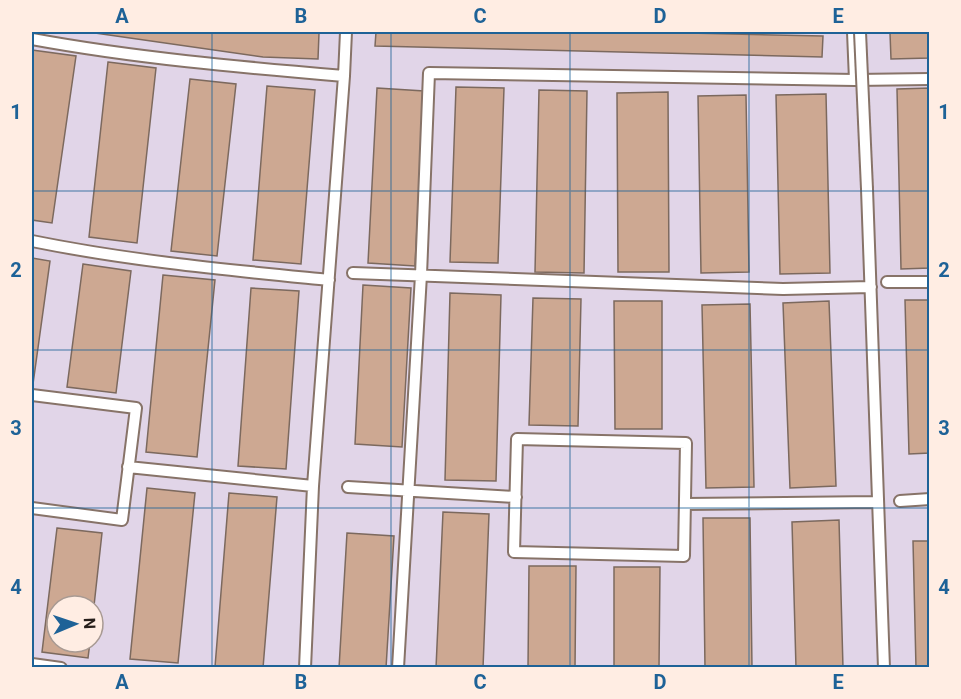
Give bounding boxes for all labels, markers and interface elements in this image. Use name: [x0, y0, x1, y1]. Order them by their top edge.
text: A: [115, 4, 129, 28]
text: B: [295, 4, 307, 28]
text: C: [473, 4, 487, 28]
text: D: [654, 4, 667, 28]
text: E: [832, 4, 844, 28]
text: 1: [10, 100, 22, 124]
text: 1: [938, 100, 950, 124]
text: 2: [10, 258, 22, 282]
text: 2: [938, 258, 950, 282]
text: 3: [10, 416, 22, 440]
text: 3: [938, 416, 950, 440]
text: 4: [10, 575, 22, 599]
text: 4: [938, 575, 950, 599]
north arrow: [45, 594, 105, 654]
text: N: [80, 618, 99, 629]
text: A: [115, 670, 129, 694]
text: B: [295, 670, 307, 694]
text: C: [473, 670, 487, 694]
text: D: [654, 670, 667, 694]
text: E: [832, 670, 844, 694]

